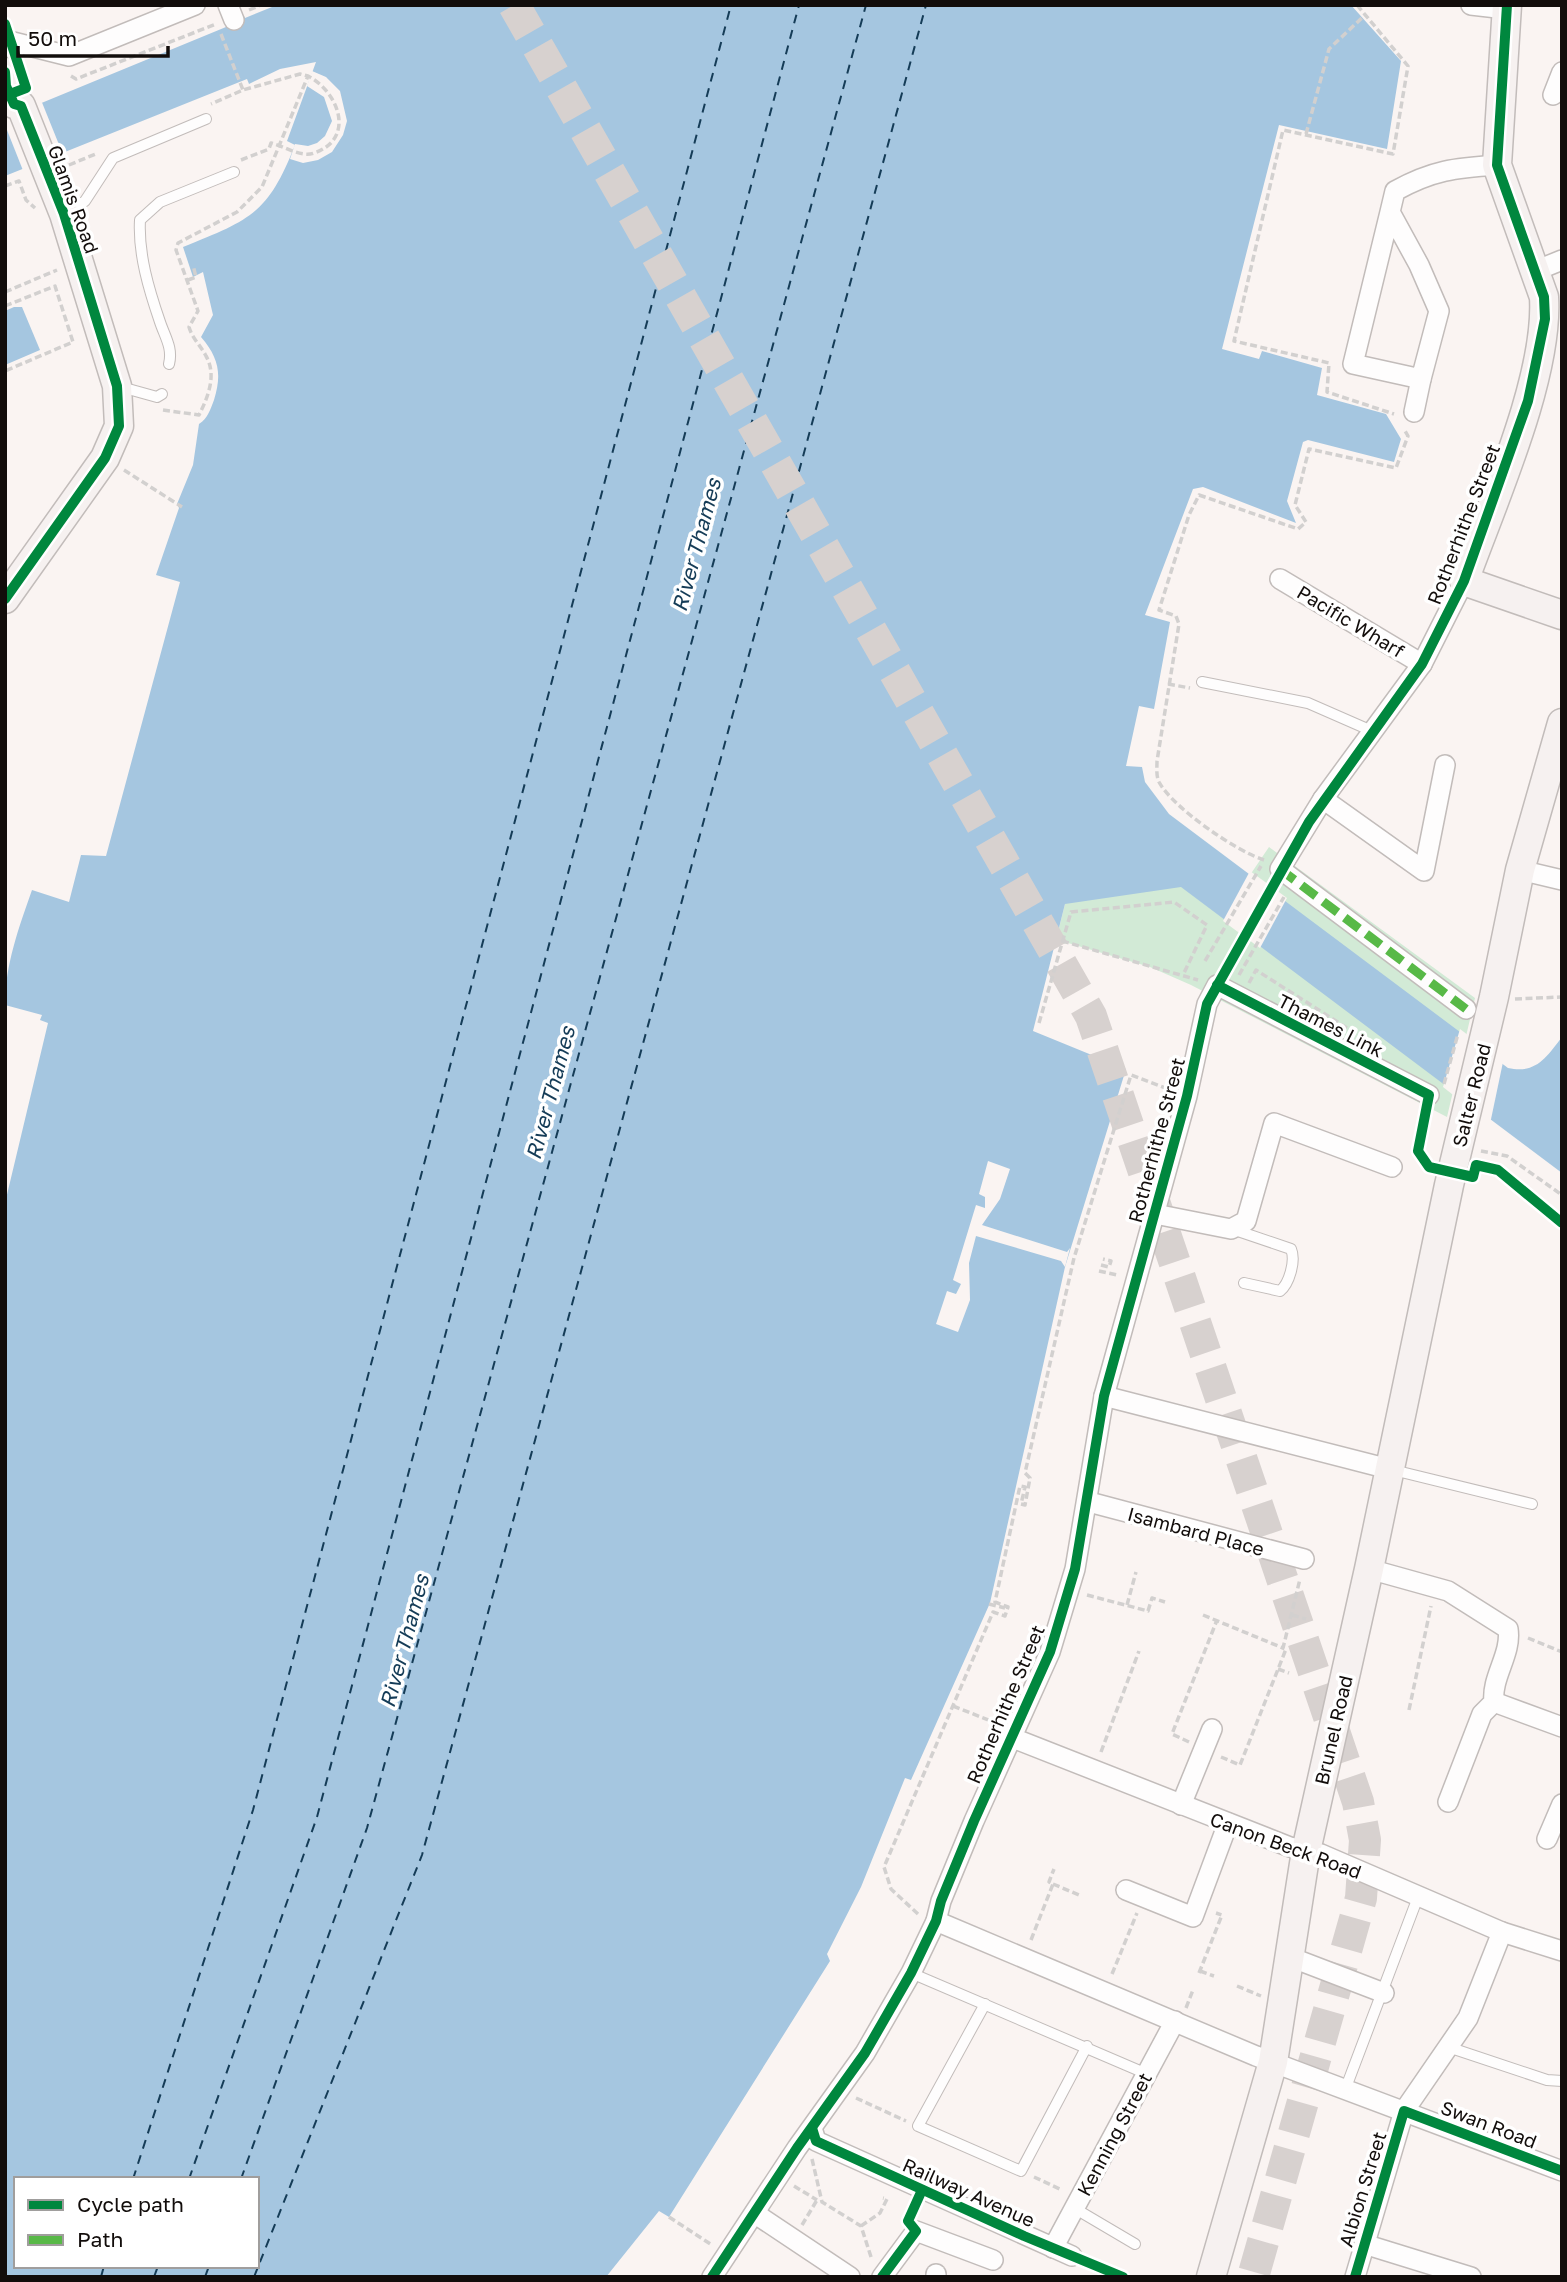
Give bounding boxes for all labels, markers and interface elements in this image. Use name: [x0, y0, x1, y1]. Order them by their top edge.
scale bar: [18, 14, 168, 58]
text: 50 m: [28, 25, 77, 51]
street label: Glamis Road: [44, 142, 104, 256]
street label: Rotherhithe Street: [1422, 441, 1504, 607]
water label: River Thames: [666, 475, 726, 614]
street label: Pacific Wharf: [1293, 580, 1409, 662]
street label: Thames Link: [1274, 989, 1388, 1062]
water label: River Thames: [520, 1023, 580, 1162]
street label: Salter Road: [1447, 1041, 1495, 1149]
street label: Rotherhithe Street: [1123, 1055, 1189, 1225]
street label: Isambard Place: [1125, 1502, 1267, 1560]
water label: River Thames: [374, 1571, 434, 1710]
street label: Rotherhithe Street: [961, 1621, 1049, 1787]
street label: Brunel Road: [1309, 1673, 1357, 1787]
street label: Canon Beck Road: [1207, 1807, 1365, 1883]
street label: Kenning Street: [1072, 2068, 1156, 2200]
street label: Swan Road: [1438, 2095, 1540, 2153]
street label: Albion Street: [1334, 2129, 1390, 2249]
street label: Railway Avenue: [899, 2153, 1039, 2231]
legend: [14, 2177, 259, 2268]
text: Cycle path: [77, 2191, 184, 2217]
text: Path: [77, 2226, 124, 2252]

